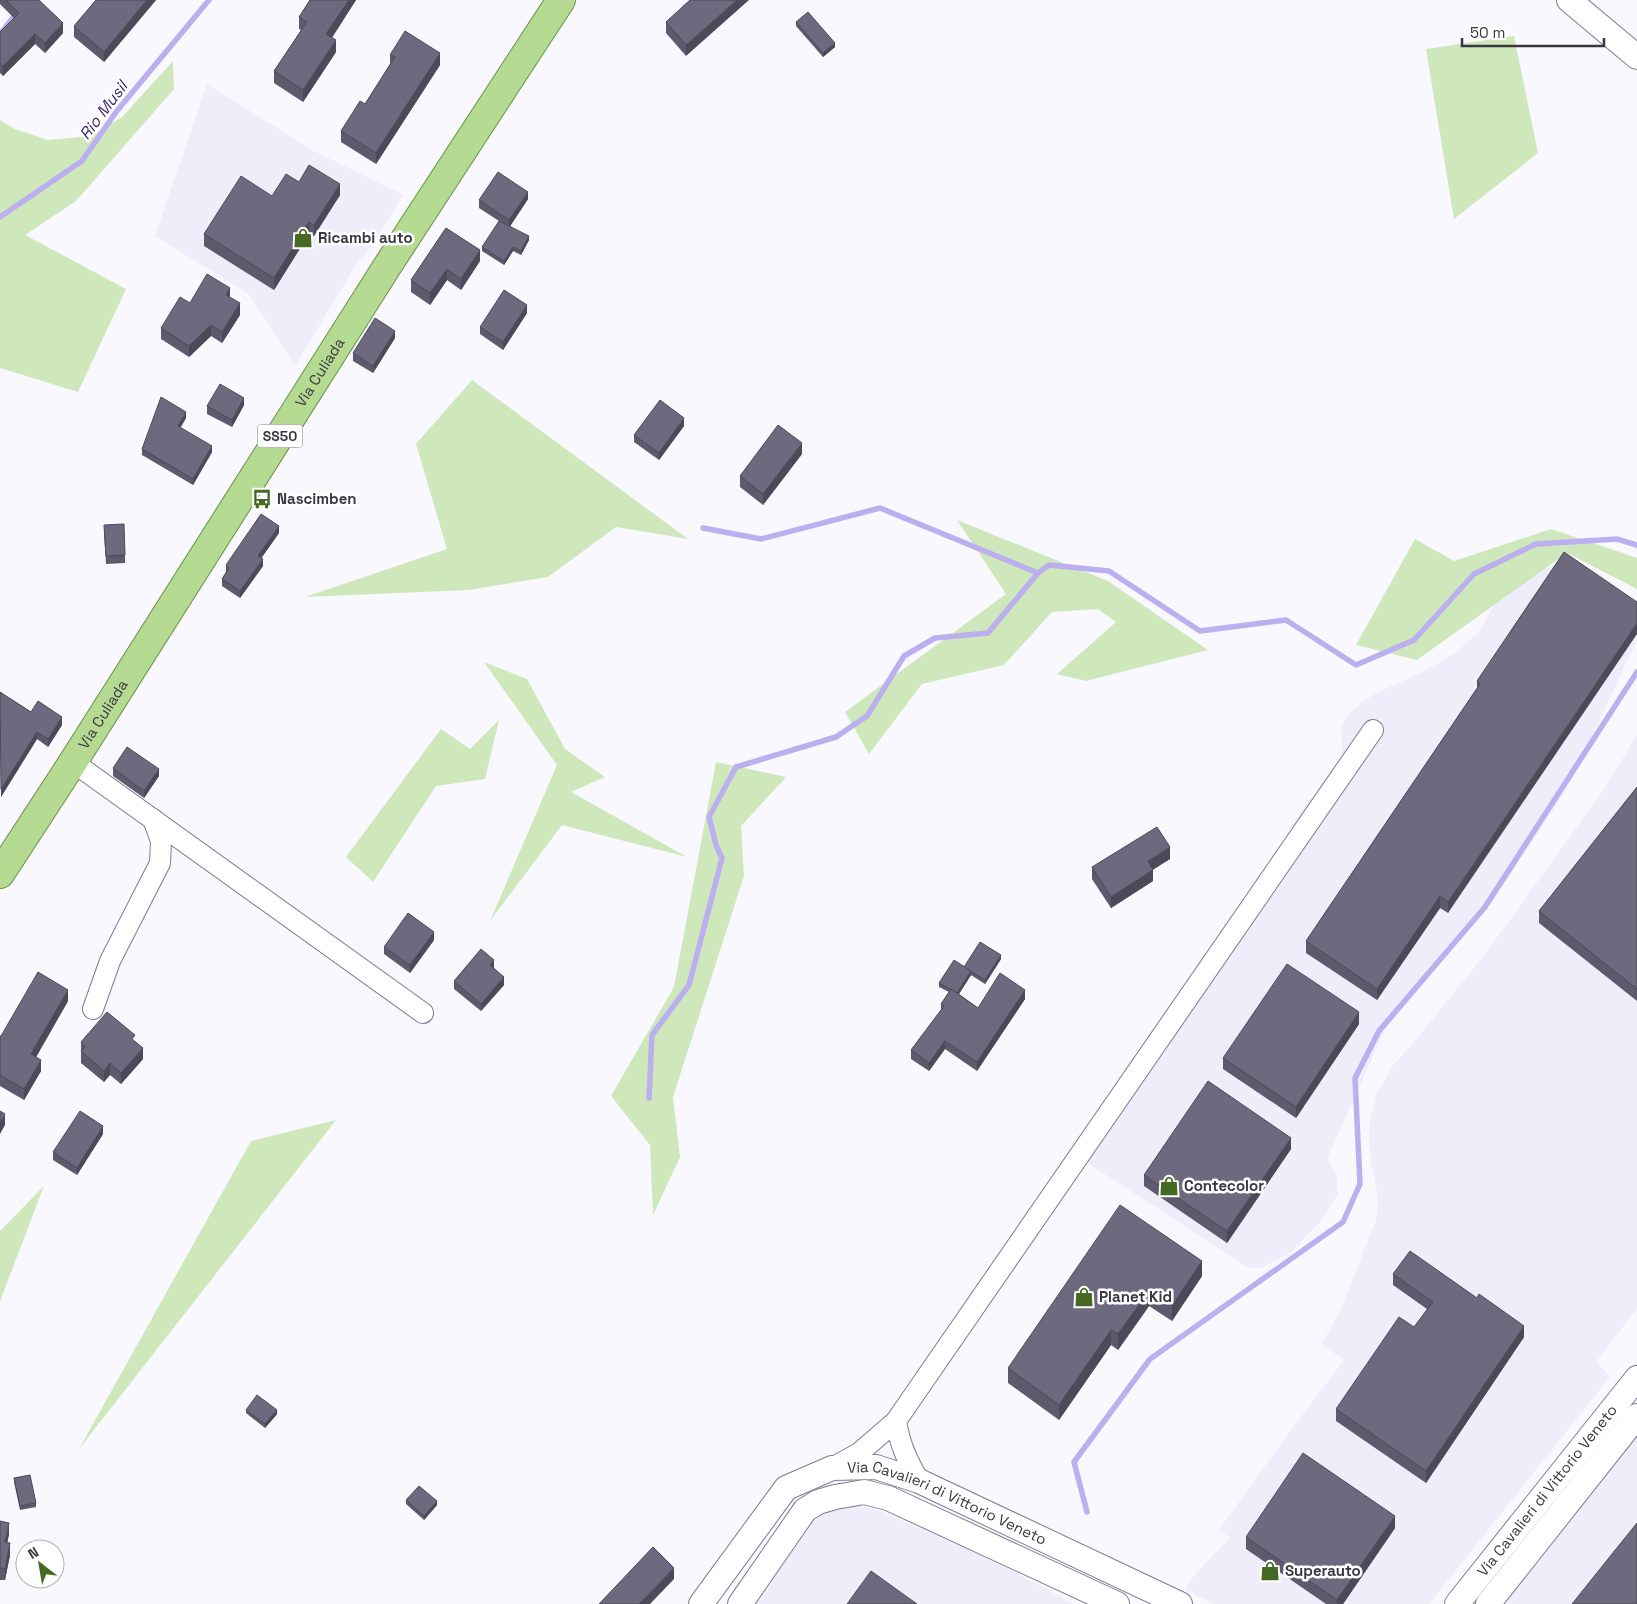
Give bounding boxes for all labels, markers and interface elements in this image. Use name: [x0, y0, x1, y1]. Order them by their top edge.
scale bar: [1462, 15, 1604, 47]
text: 50 m: [1470, 23, 1505, 42]
water label: Rio Musil: [75, 75, 133, 144]
shop icon: Ricambi auto: [292, 227, 314, 249]
place label: Ricambi auto: [318, 228, 413, 247]
street label: Via Culiada: [291, 334, 349, 410]
road number: SS50: [258, 424, 302, 448]
bus stop icon: Nascimben: [251, 488, 273, 510]
place label: Nascimben: [277, 489, 357, 508]
street label: Via Culiada: [74, 676, 132, 752]
shop icon: Contecolor: [1158, 1175, 1180, 1197]
place label: Contecolor: [1184, 1176, 1264, 1195]
shop icon: Planet Kid: [1073, 1286, 1095, 1308]
place label: Planet Kid: [1099, 1287, 1172, 1306]
street label: Via Cavalieri di Vittorio Veneto: [1473, 1401, 1621, 1580]
street label: Via Cavalieri di Vittorio Veneto: [847, 1456, 1050, 1549]
north arrow: [15, 1539, 65, 1589]
text: N: [25, 1543, 42, 1563]
shop icon: Superauto: [1259, 1560, 1281, 1582]
place label: Superauto: [1285, 1561, 1361, 1580]

